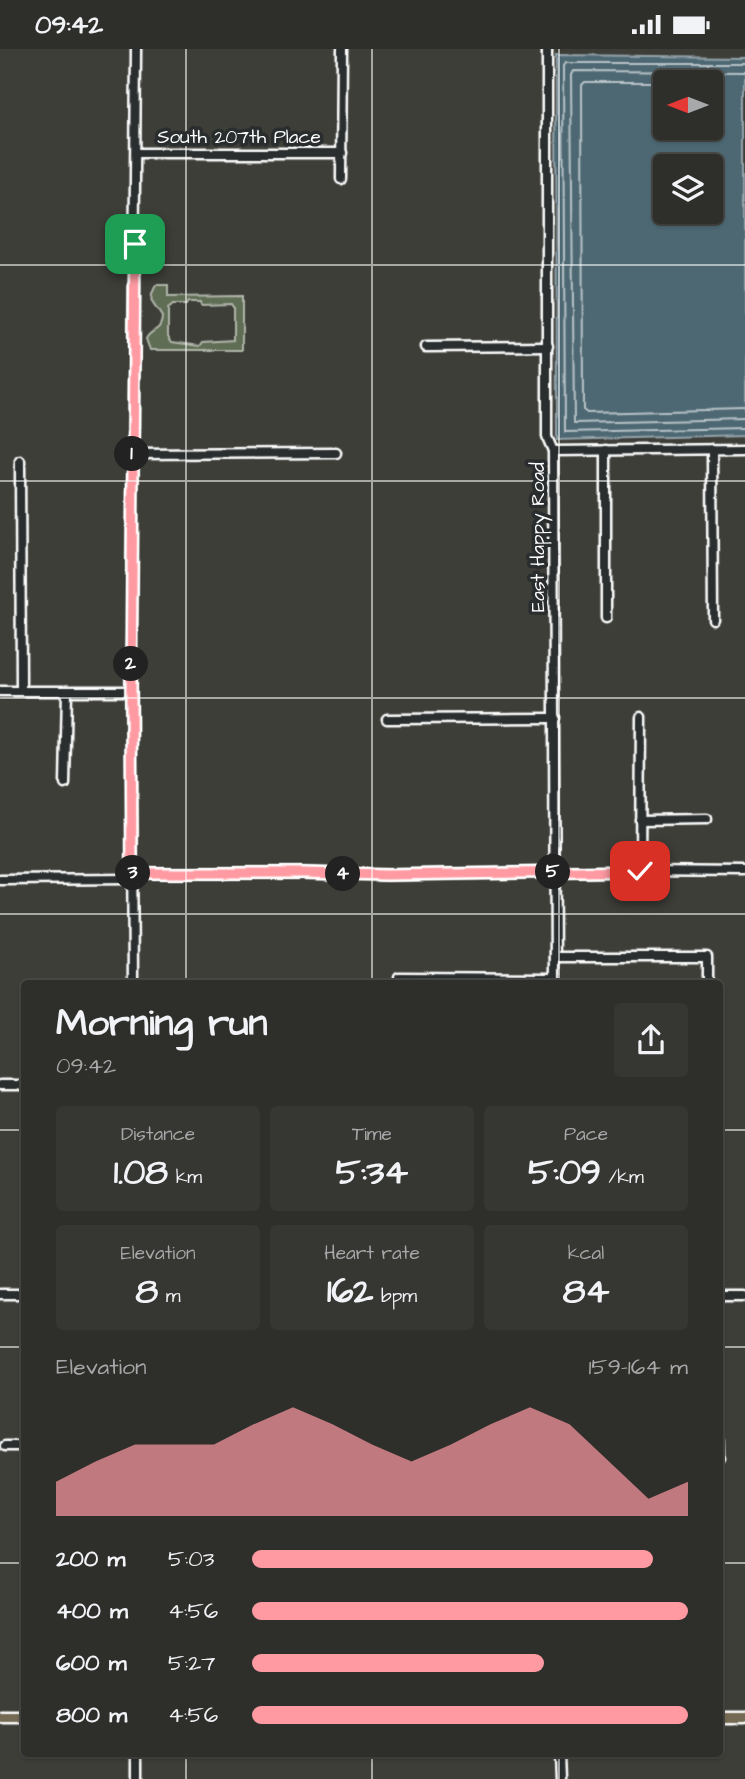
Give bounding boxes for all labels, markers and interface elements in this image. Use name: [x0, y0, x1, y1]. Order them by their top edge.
text: 09:42: [35, 7, 103, 43]
north arrow: [653, 70, 723, 140]
map controls: [653, 70, 723, 224]
street label: South 207th Place: [157, 124, 321, 151]
button: layers: [653, 154, 723, 224]
pin: [105, 214, 165, 274]
icon: arrive: [116, 225, 154, 263]
pin: 1: [114, 437, 150, 471]
text: 1: [130, 440, 133, 467]
street label: East Happy Road: [525, 462, 553, 612]
pin: 2: [114, 647, 148, 681]
text: 2: [125, 650, 136, 677]
pin: [610, 841, 670, 901]
icon: check: [621, 852, 659, 890]
pin: 3: [116, 855, 150, 891]
pin: 5: [536, 855, 570, 889]
pin: 4: [326, 857, 360, 891]
text: 5: [546, 858, 559, 885]
text: 3: [128, 859, 137, 886]
text: 4: [336, 860, 349, 887]
text: Morning run: [56, 998, 268, 1050]
button: share: [614, 1003, 688, 1077]
text: 09:42: [56, 1050, 116, 1082]
text: Distance: [121, 1121, 195, 1148]
text: Time: [352, 1121, 392, 1148]
text: Pace: [564, 1121, 608, 1148]
text: 1.08: [114, 1148, 168, 1197]
text: 5:34: [336, 1148, 408, 1197]
text: 5:09: [528, 1148, 601, 1197]
text: km: [168, 1164, 202, 1191]
text: /km: [601, 1164, 644, 1191]
text: Elevation: [121, 1240, 195, 1267]
text: Heart rate: [324, 1240, 420, 1267]
text: kcal: [568, 1240, 604, 1267]
text: 8: [135, 1267, 158, 1316]
text: 162: [327, 1267, 373, 1316]
text: 84: [563, 1267, 609, 1316]
text: m: [158, 1283, 181, 1310]
text: bpm: [373, 1283, 417, 1310]
text: Elevation: [56, 1351, 147, 1383]
text: 159–164 m: [588, 1351, 688, 1383]
text: 200 m: [56, 1543, 125, 1575]
text: 5:03: [168, 1543, 214, 1575]
text: 400 m: [56, 1595, 128, 1627]
text: 4:56: [168, 1595, 218, 1627]
text: 600 m: [56, 1647, 127, 1679]
text: 5:27: [168, 1647, 215, 1679]
text: 800 m: [56, 1699, 127, 1731]
text: 4:56: [168, 1699, 218, 1731]

